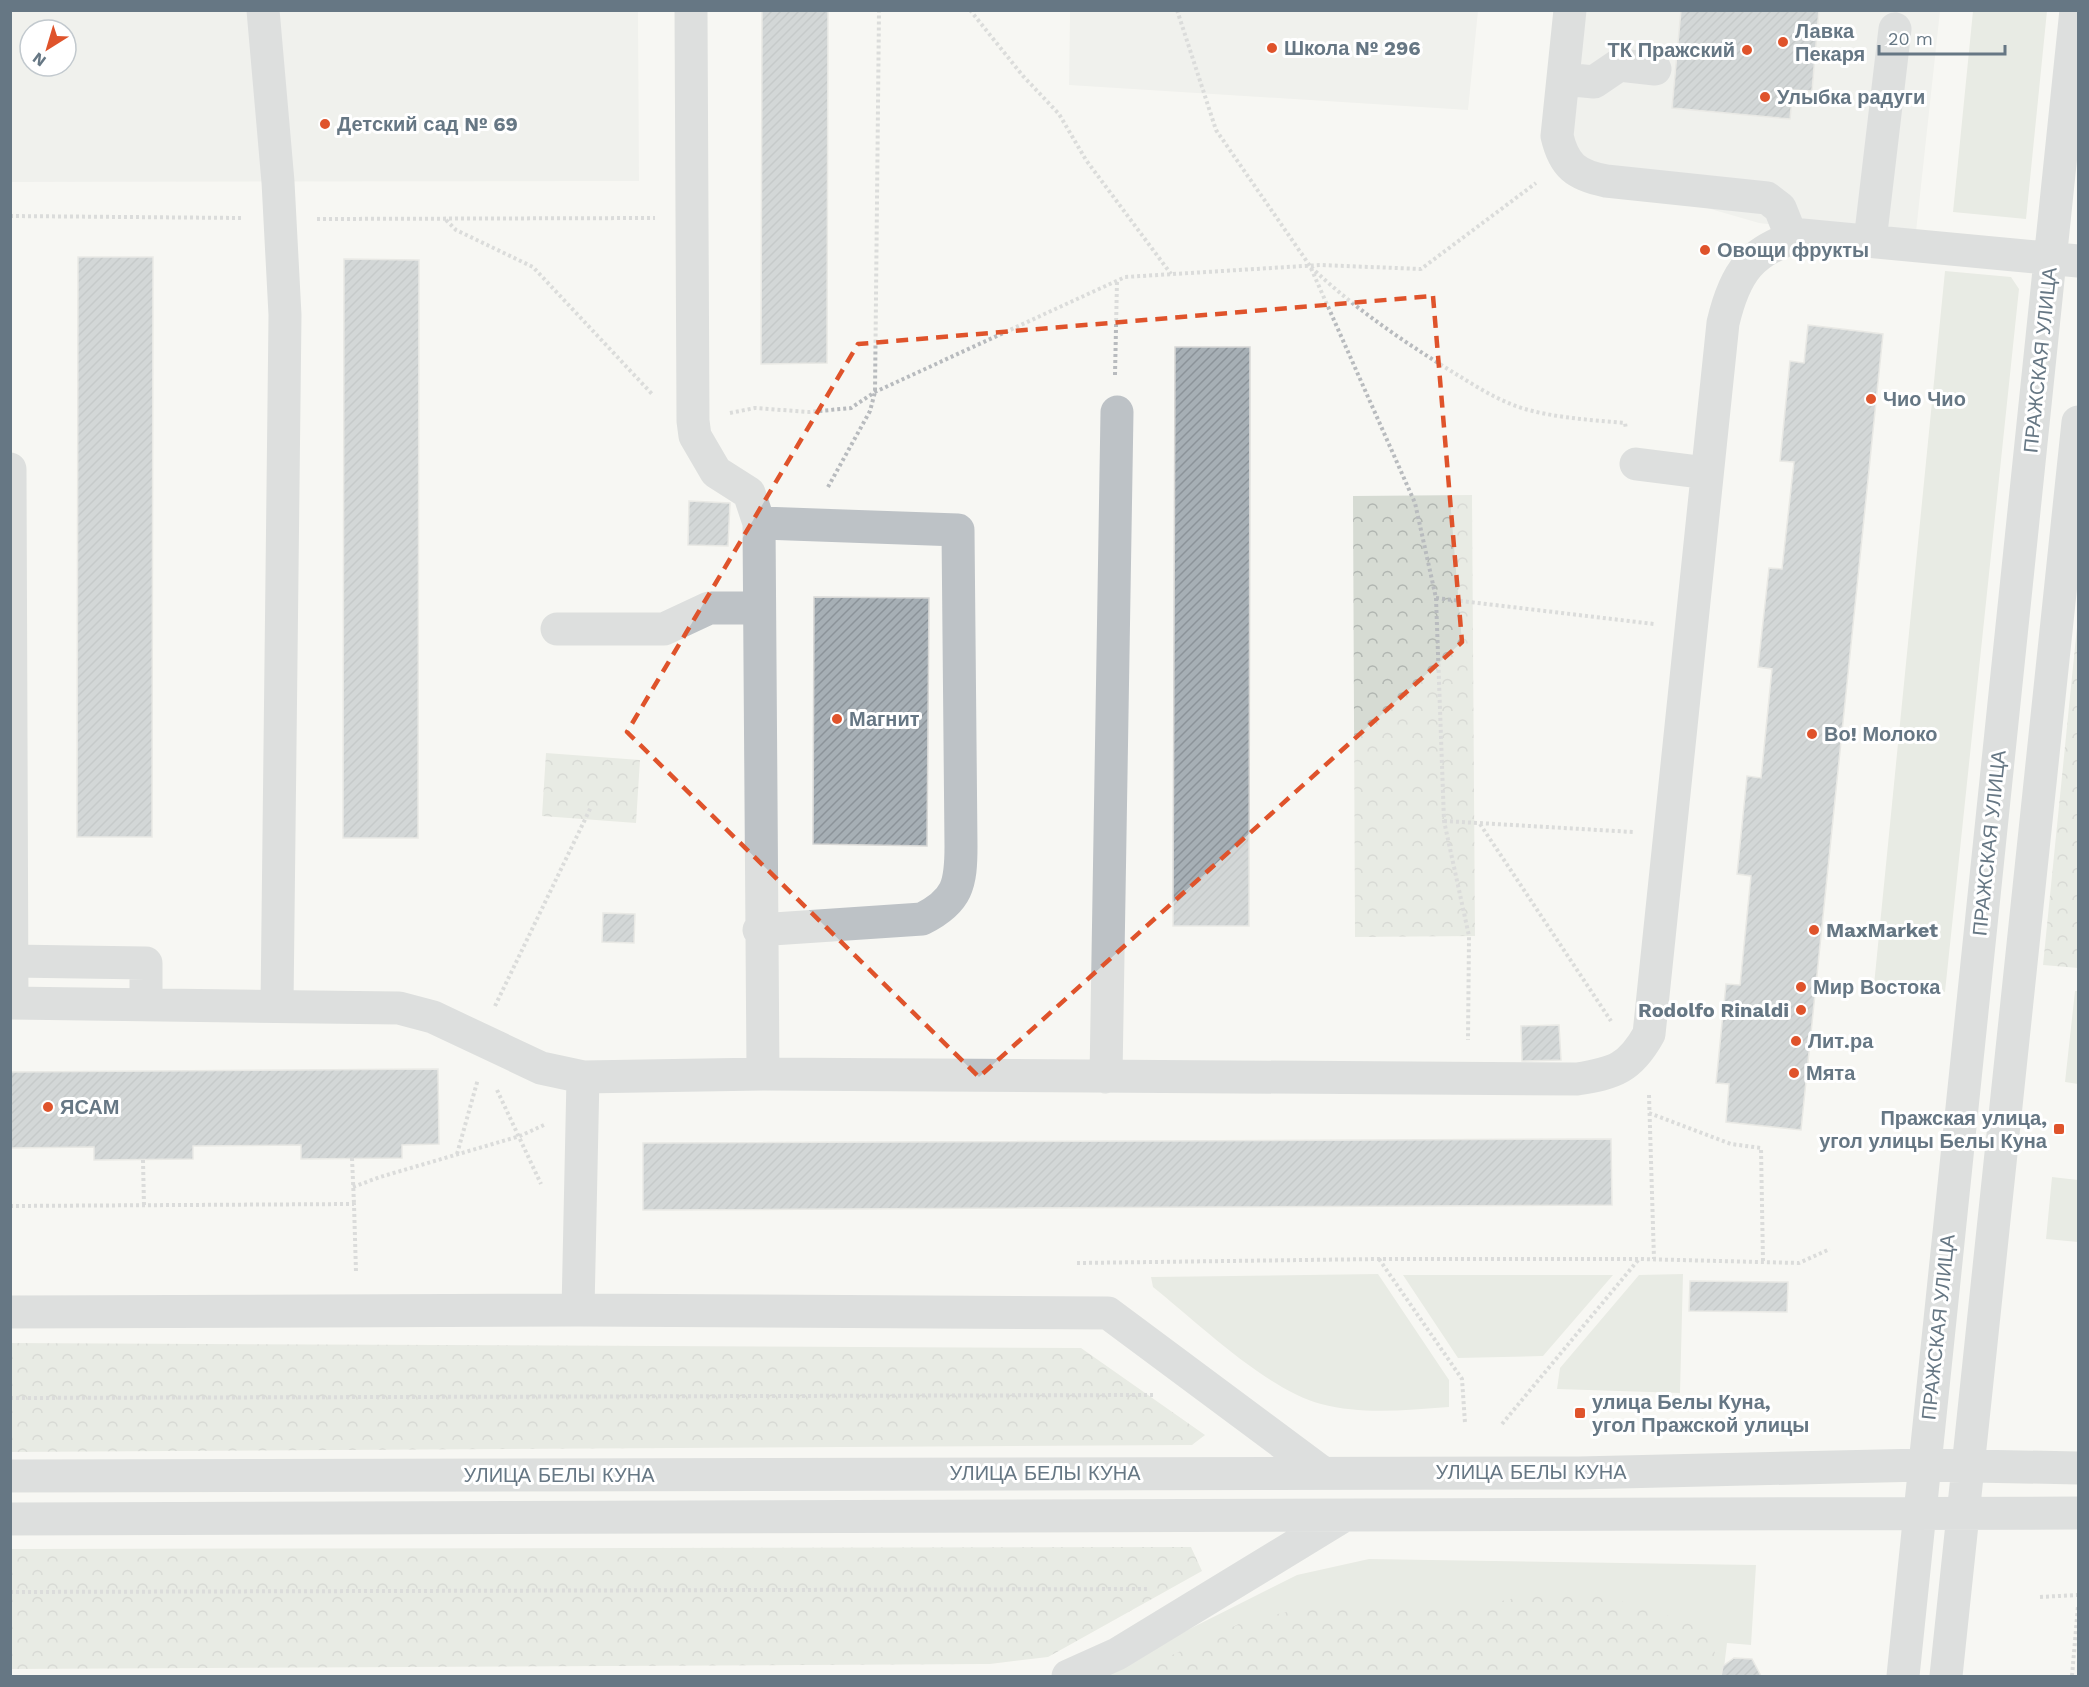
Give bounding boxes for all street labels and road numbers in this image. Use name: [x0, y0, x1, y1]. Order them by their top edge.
street label: ПРАЖСКАЯ УЛИЦА: [2018, 265, 2062, 454]
street label: ПРАЖСКАЯ УЛИЦА: [1967, 748, 2011, 937]
street label: ПРАЖСКАЯ УЛИЦА: [1916, 1232, 1960, 1421]
street label: УЛИЦА БЕЛЫ КУНА: [1436, 1460, 1627, 1484]
street label: УЛИЦА БЕЛЫ КУНА: [950, 1461, 1141, 1485]
street label: УЛИЦА БЕЛЫ КУНА: [464, 1463, 655, 1487]

